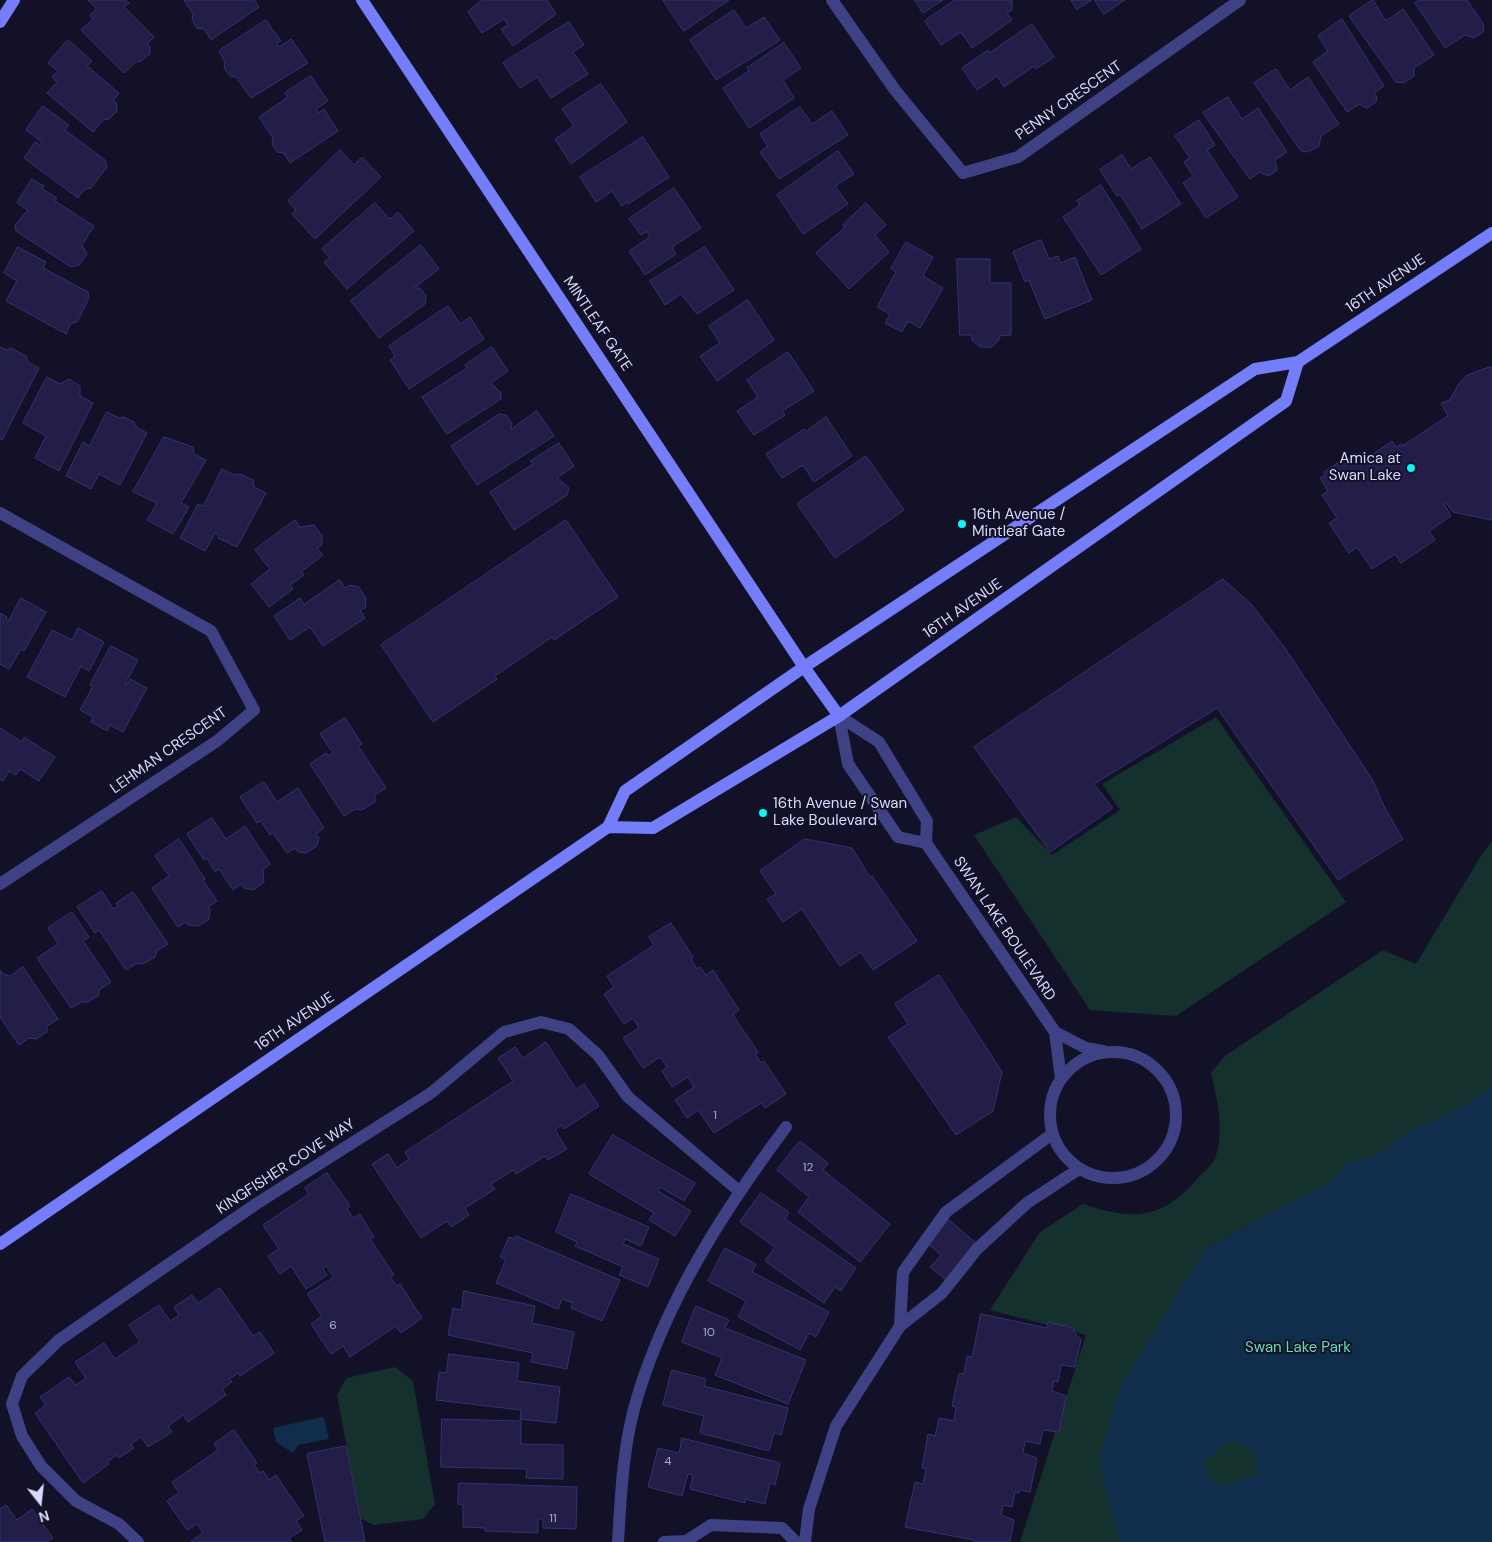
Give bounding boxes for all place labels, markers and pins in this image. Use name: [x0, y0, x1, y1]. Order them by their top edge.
place label: Amica at Swan Lake: [1329, 450, 1401, 485]
marker: Amica at Swan Lake: [1405, 462, 1417, 474]
place label: 16th Avenue / Mintleaf Gate: [972, 506, 1065, 541]
marker: 16th Avenue / Mintleaf Gate: [956, 518, 968, 530]
place label: 16th Avenue / Swan Lake Boulevard: [773, 795, 907, 830]
marker: 16th Avenue / Swan Lake Boulevard: [757, 807, 769, 819]

